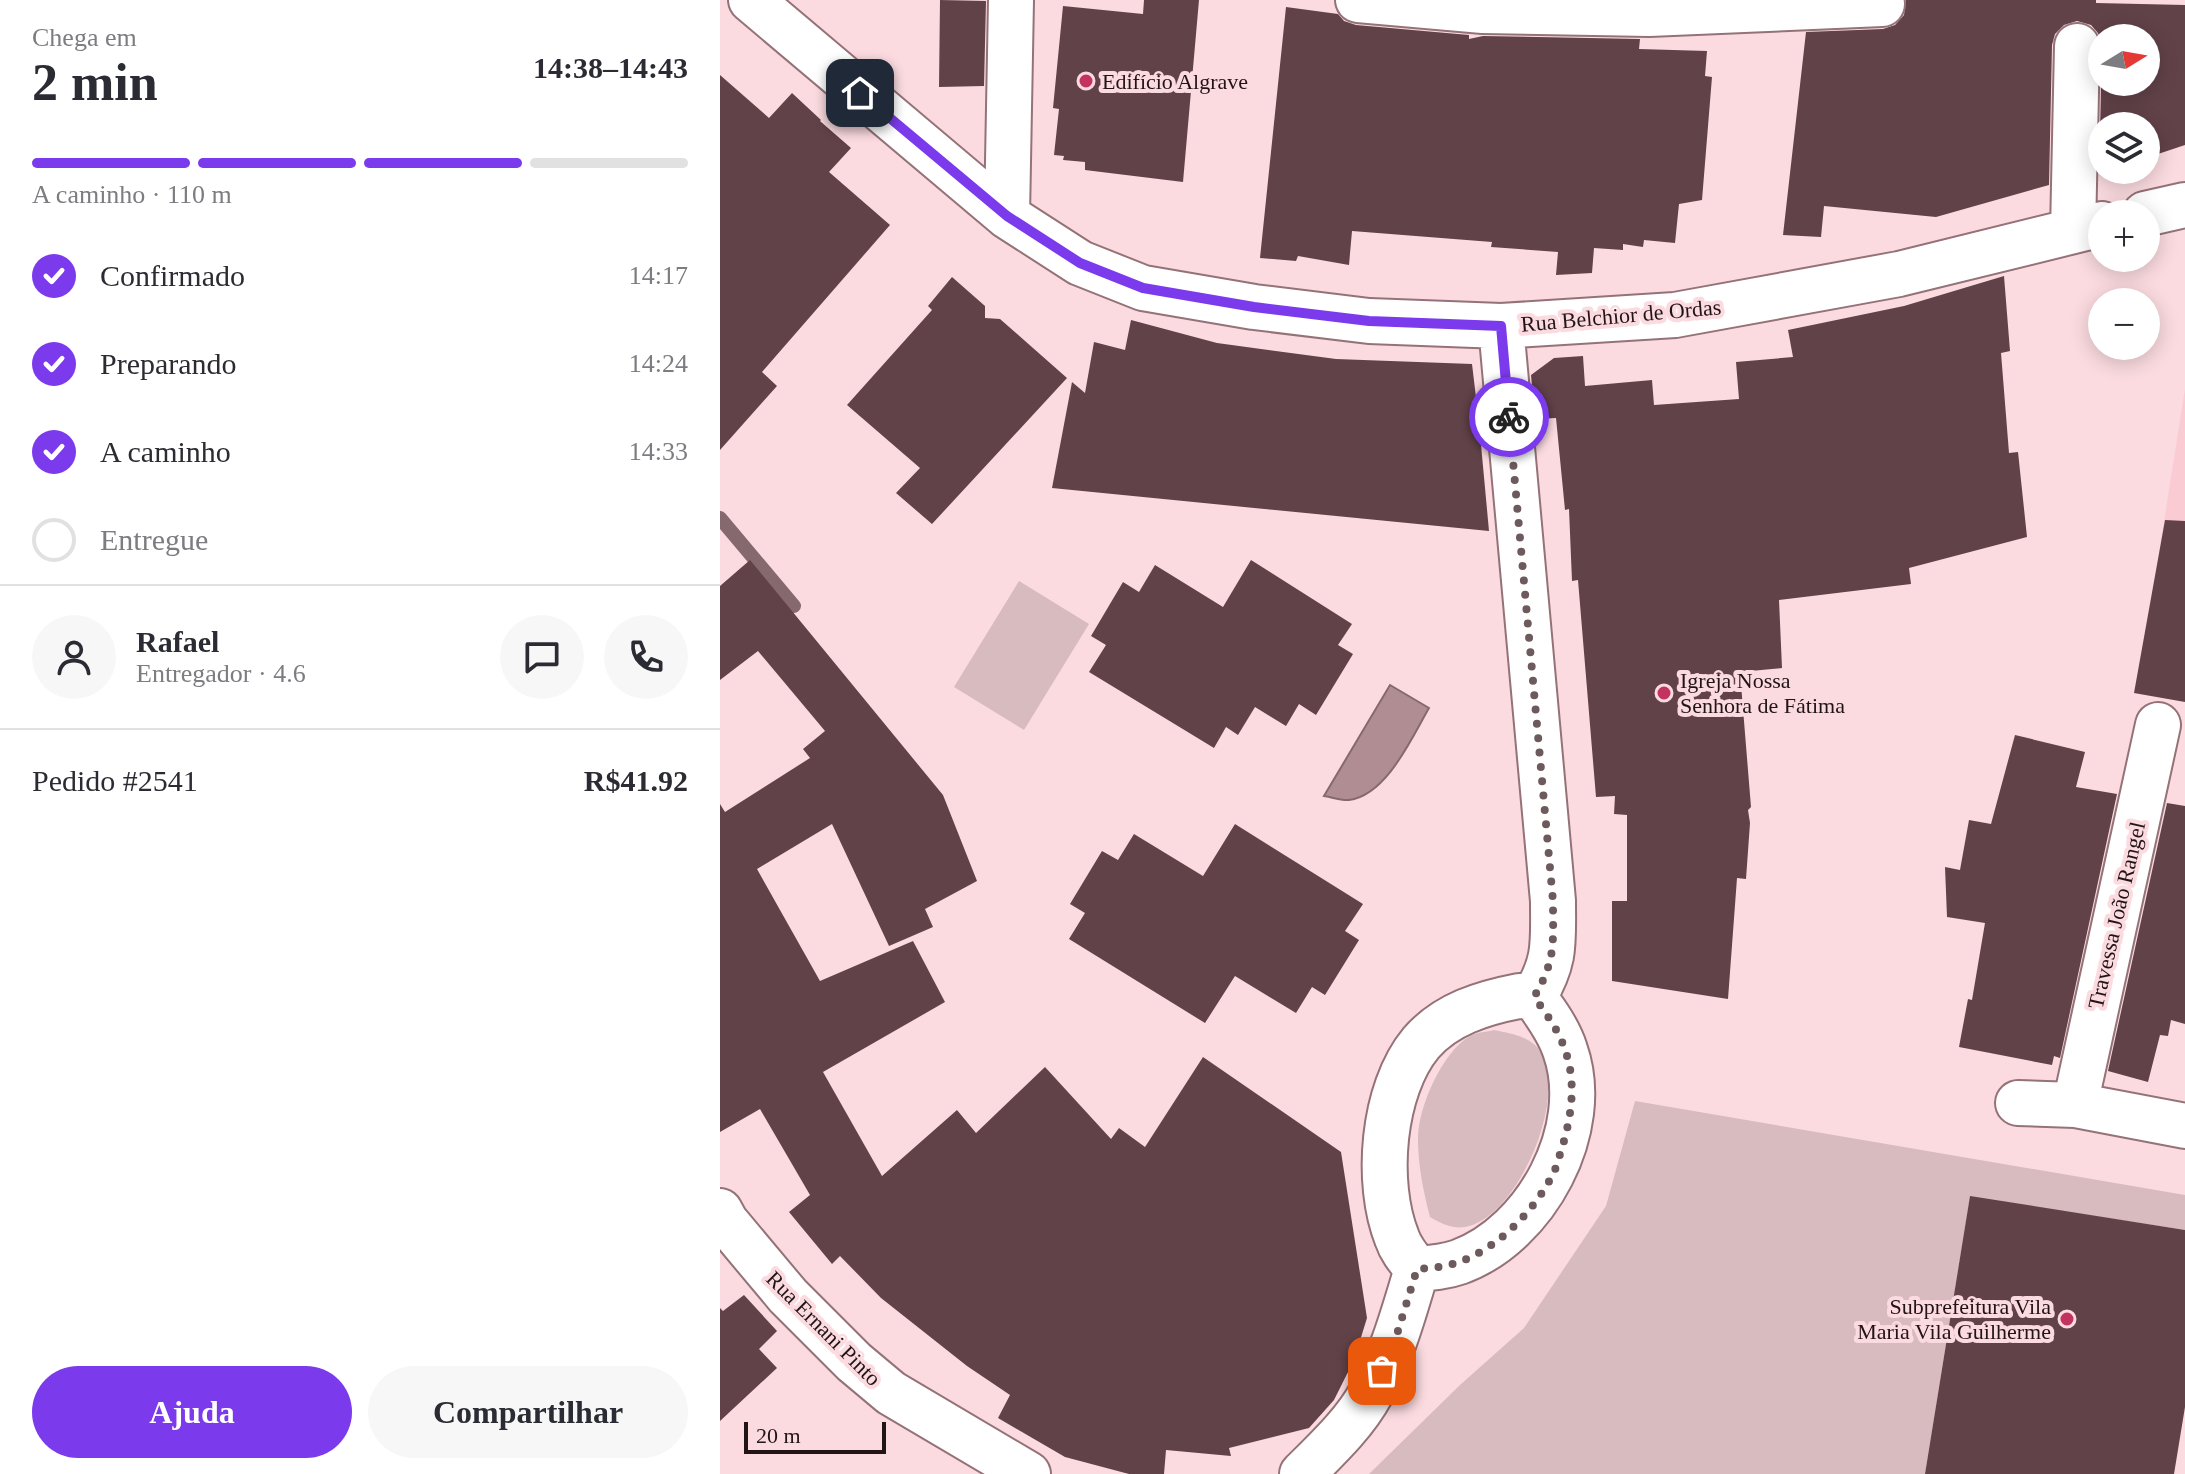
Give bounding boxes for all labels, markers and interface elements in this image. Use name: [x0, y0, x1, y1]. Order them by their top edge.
text: Chega em: [32, 23, 137, 52]
north arrow: [2088, 24, 2160, 96]
map controls: [2088, 24, 2160, 360]
text: 14:38–14:43: [533, 51, 688, 84]
text: 2 min: [32, 54, 158, 111]
pin: [826, 59, 894, 127]
place label: Edifício Algrave: [1102, 69, 1248, 94]
icon: home: [838, 71, 882, 115]
marker: Edifício Algrave: [1077, 72, 1095, 90]
button: layers: [2088, 112, 2160, 184]
text: A caminho · 110 m: [32, 180, 232, 209]
button: +: [2088, 200, 2160, 272]
icon: check: [32, 254, 76, 298]
text: Confirmado: [100, 259, 245, 292]
text: 14:17: [629, 261, 688, 290]
button: −: [2088, 288, 2160, 360]
street label: Rua Belchior de Ordas: [1520, 294, 1722, 337]
icon: check: [32, 342, 76, 386]
text: Preparando: [100, 347, 237, 380]
text: 14:24: [629, 349, 688, 378]
courier: [1469, 377, 1549, 457]
icon: bike: [1487, 395, 1531, 439]
icon: check: [32, 430, 76, 474]
text: A caminho: [100, 435, 231, 468]
text: 14:33: [629, 437, 688, 466]
text: Entregue: [100, 523, 208, 556]
button: person: [32, 615, 116, 699]
button: chat: [500, 615, 584, 699]
button: phone: [604, 615, 688, 699]
text: Rafael: [136, 625, 219, 658]
text: Entregador · 4.6: [136, 659, 306, 688]
place label: Igreja Nossa Senhora de Fátima: [1680, 668, 1845, 718]
marker: Igreja Nossa Senhora de Fátima: [1655, 684, 1673, 702]
text: Pedido #2541: [32, 764, 198, 797]
text: R$41.92: [584, 764, 688, 797]
street label: Travessa João Rangel: [2083, 819, 2150, 1011]
street label: Rua Ernani Pinto: [761, 1266, 886, 1391]
place label: Subprefeitura Vila Maria Vila Guilherme: [1857, 1294, 2051, 1344]
marker: Subprefeitura Vila Maria Vila Guilherme: [2058, 1310, 2076, 1328]
pin: [1348, 1337, 1416, 1405]
icon: bag: [1360, 1349, 1404, 1393]
button: Ajuda: [32, 1366, 352, 1458]
button: Compartilhar: [368, 1366, 688, 1458]
scale bar: [744, 1418, 886, 1454]
text: 20 m: [756, 1423, 801, 1448]

